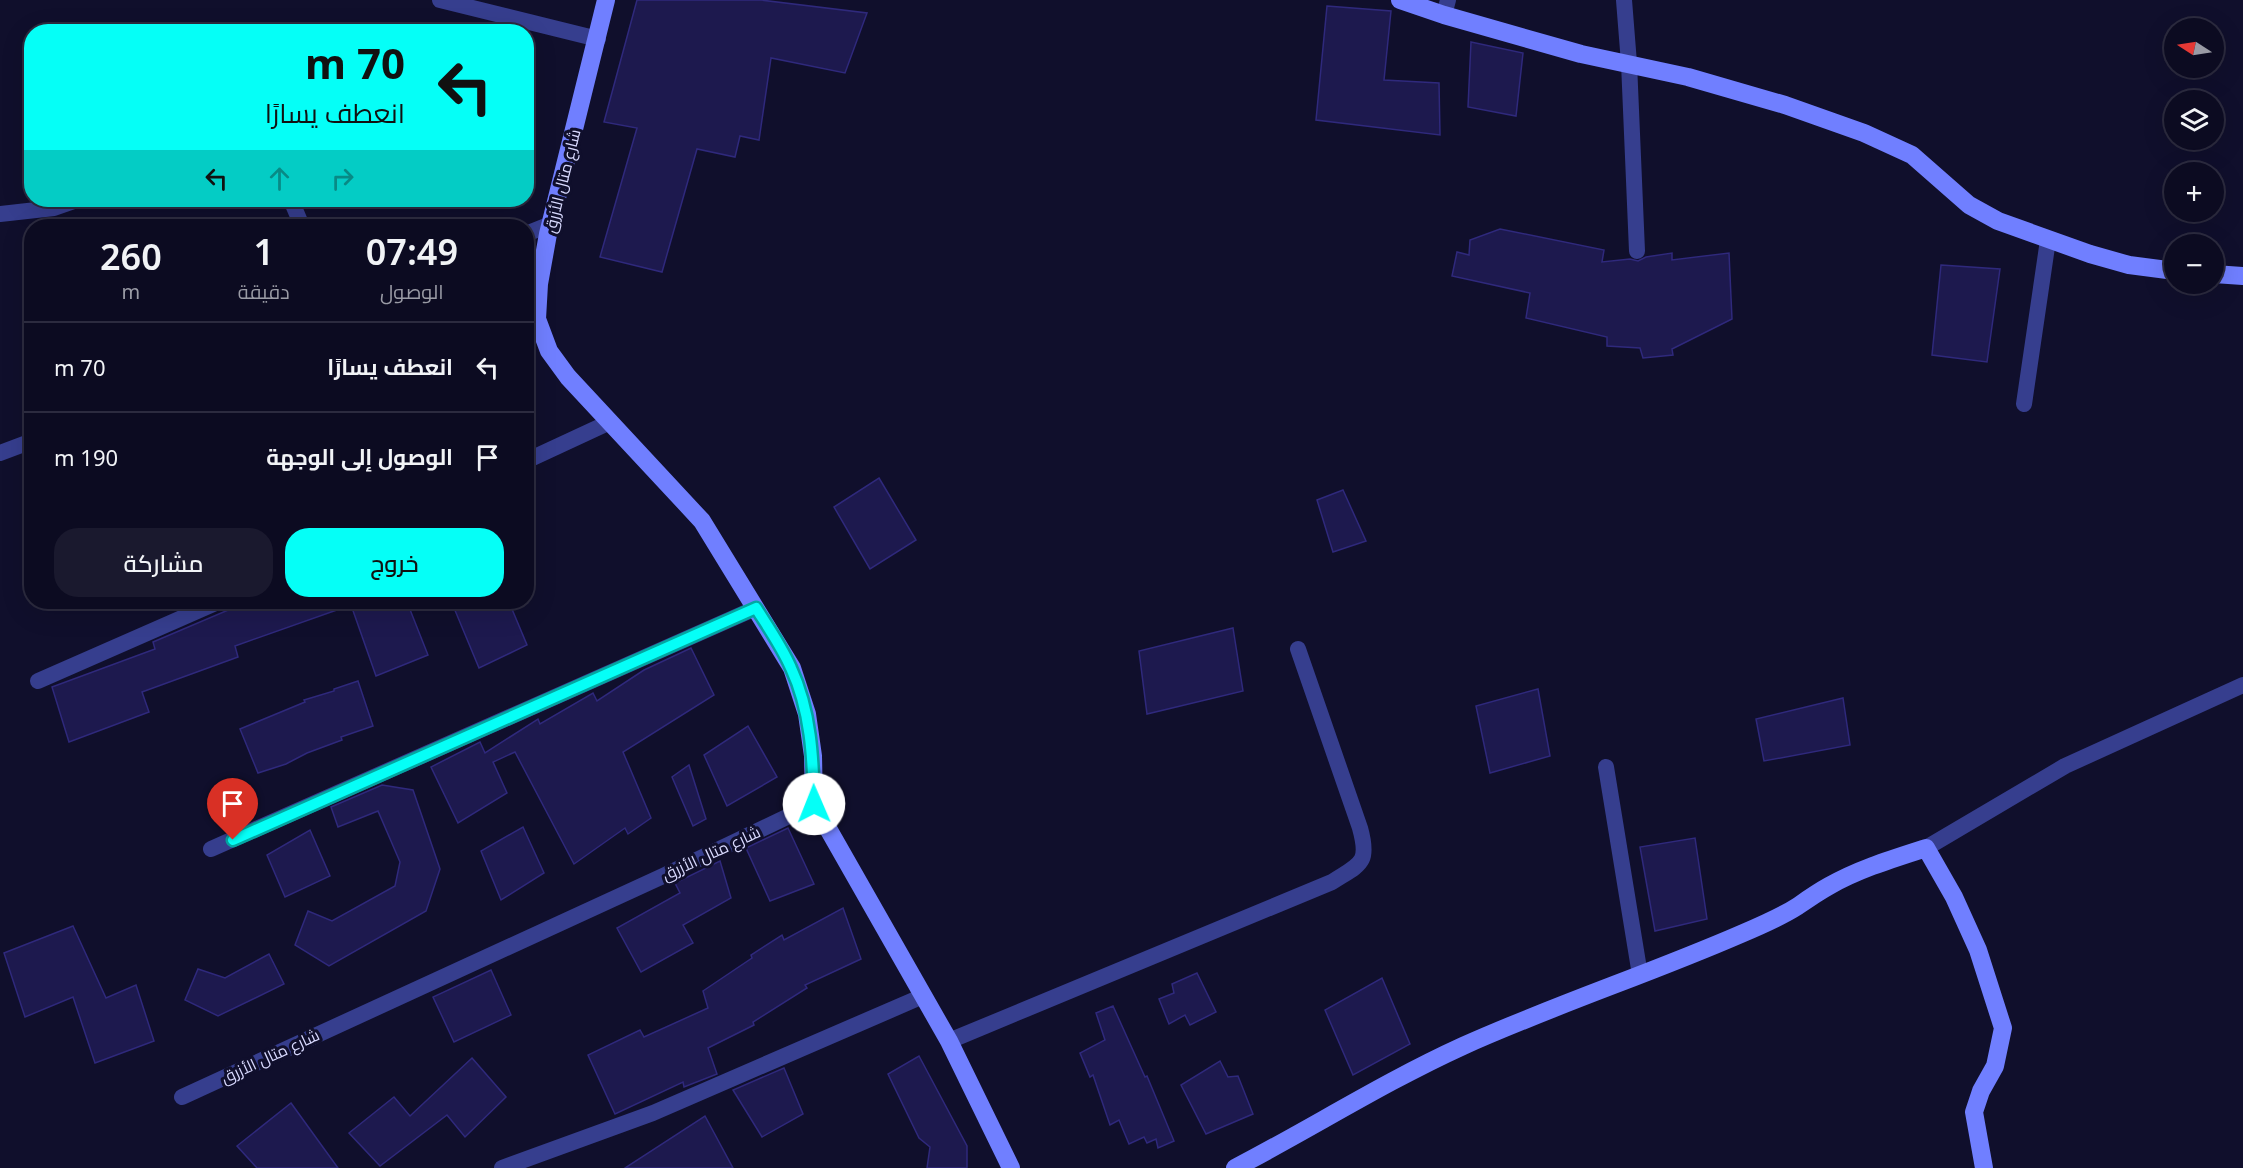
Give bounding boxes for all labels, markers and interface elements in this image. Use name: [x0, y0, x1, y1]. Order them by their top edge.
north arrow: [2164, 18, 2224, 78]
map controls: [2164, 18, 2224, 294]
text: 70 m: [305, 34, 405, 91]
icon: left: [426, 48, 504, 126]
button: layers: [2164, 90, 2224, 150]
text: انعطف يسارًا: [265, 94, 405, 131]
street label: شارع متال الأزرق: [538, 127, 587, 236]
icon: left: [200, 162, 233, 195]
icon: ahead: [263, 162, 296, 195]
icon: right: [326, 162, 359, 195]
button: +: [2164, 162, 2224, 222]
text: 1: [253, 227, 274, 276]
text: 07:49: [366, 227, 458, 276]
text: 260: [100, 232, 162, 281]
button: −: [2164, 234, 2224, 294]
text: m: [122, 278, 140, 305]
text: دقيقة: [238, 278, 290, 305]
text: الوصول: [380, 278, 444, 305]
text: انعطف يسارًا: [327, 351, 453, 381]
icon: left: [471, 351, 504, 384]
text: 70 m: [54, 352, 105, 382]
text: الوصول إلى الوجهة: [266, 441, 453, 471]
icon: arrive: [471, 441, 504, 474]
text: 190 m: [54, 442, 118, 472]
button: مشاركة: [54, 528, 273, 597]
button: خروج: [285, 528, 504, 597]
position arrow: [782, 772, 846, 836]
pin: [207, 778, 258, 840]
icon: arrive: [216, 787, 249, 820]
street label: شارع متال الأزرق: [658, 821, 764, 886]
street label: شارع متال الأزرق: [217, 1024, 323, 1089]

